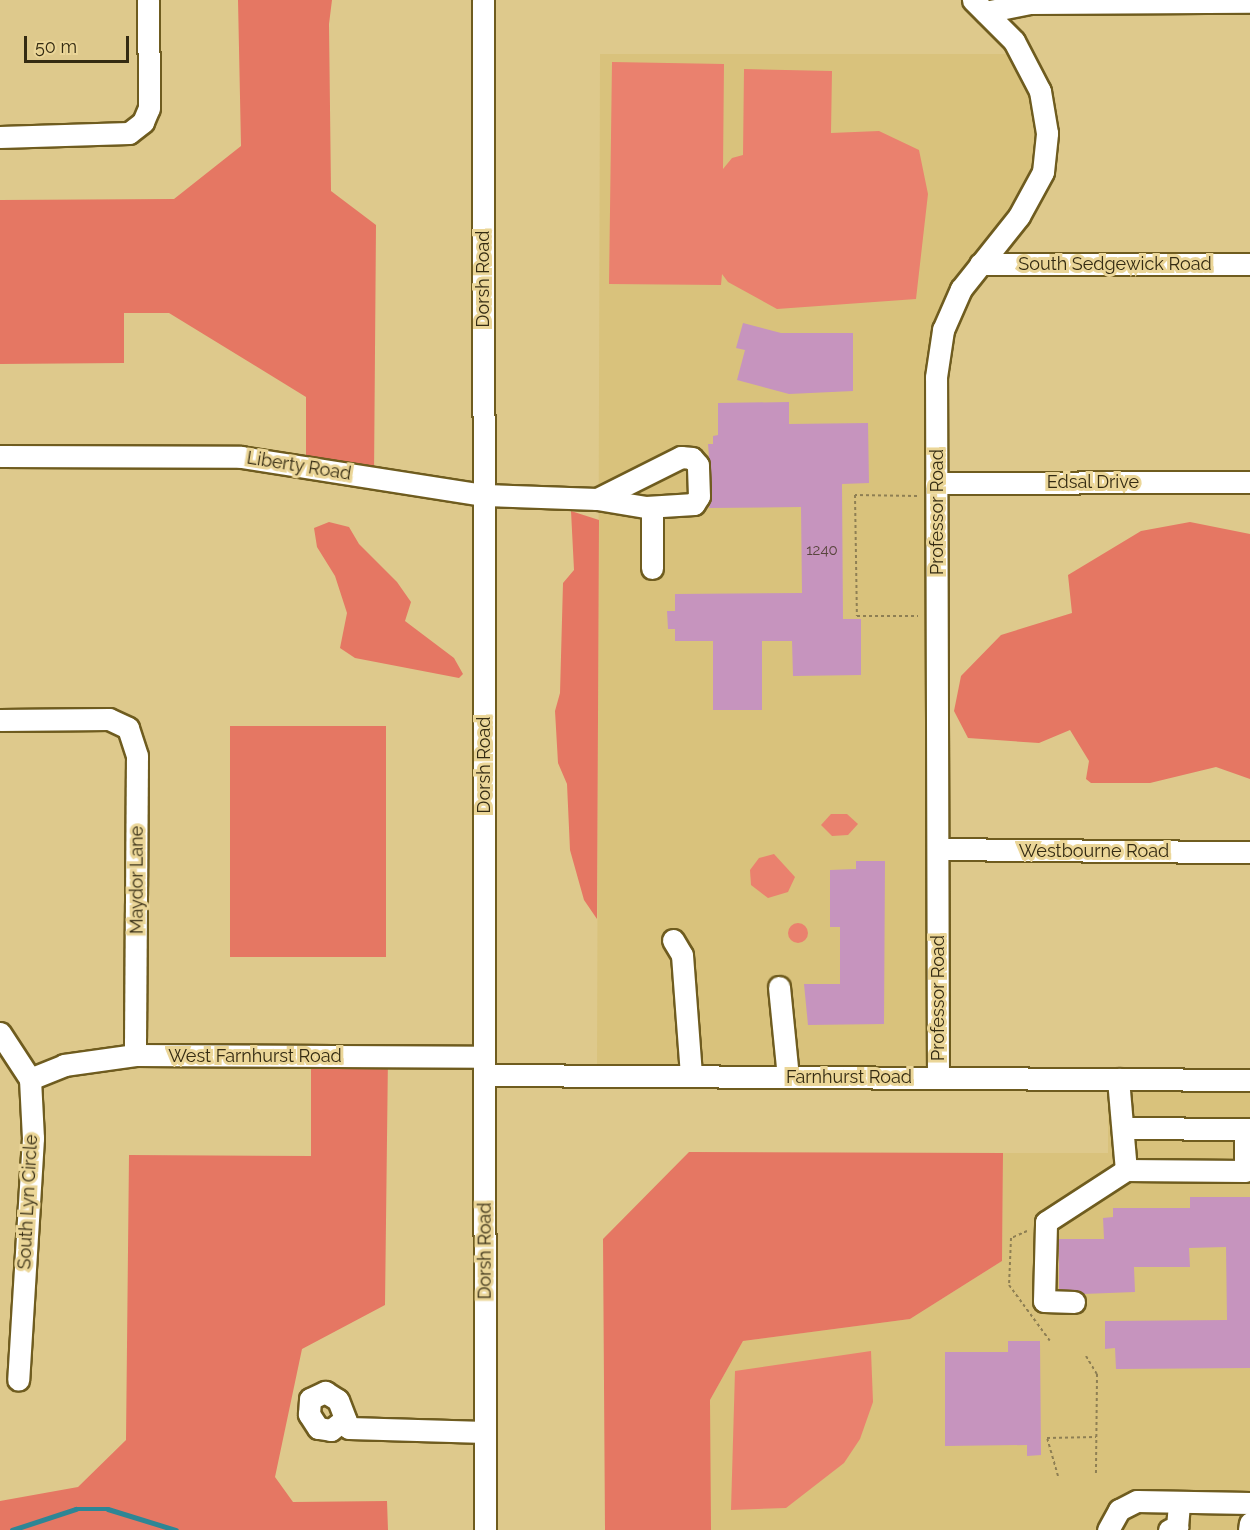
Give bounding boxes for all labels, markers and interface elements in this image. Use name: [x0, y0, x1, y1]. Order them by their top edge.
scale bar: [27, 24, 132, 62]
text: 50 m: [35, 36, 77, 57]
street label: Dorsh Road: [472, 231, 494, 327]
street label: South Sedgewick Road: [1018, 253, 1212, 275]
street label: Liberty Road: [245, 447, 353, 485]
street label: Professor Road: [926, 449, 948, 575]
street label: Edsal Drive: [1047, 471, 1139, 493]
house number: 1240: [806, 542, 838, 560]
street label: Dorsh Road: [473, 717, 495, 813]
street label: Maydor Lane: [126, 826, 148, 934]
street label: Westbourne Road: [1019, 840, 1169, 862]
street label: Professor Road: [927, 935, 949, 1061]
street label: West Farnhurst Road: [168, 1045, 342, 1067]
street label: Farnhurst Road: [786, 1066, 912, 1088]
street label: South Lyn Circle: [14, 1134, 42, 1270]
street label: Dorsh Road: [474, 1203, 496, 1299]

